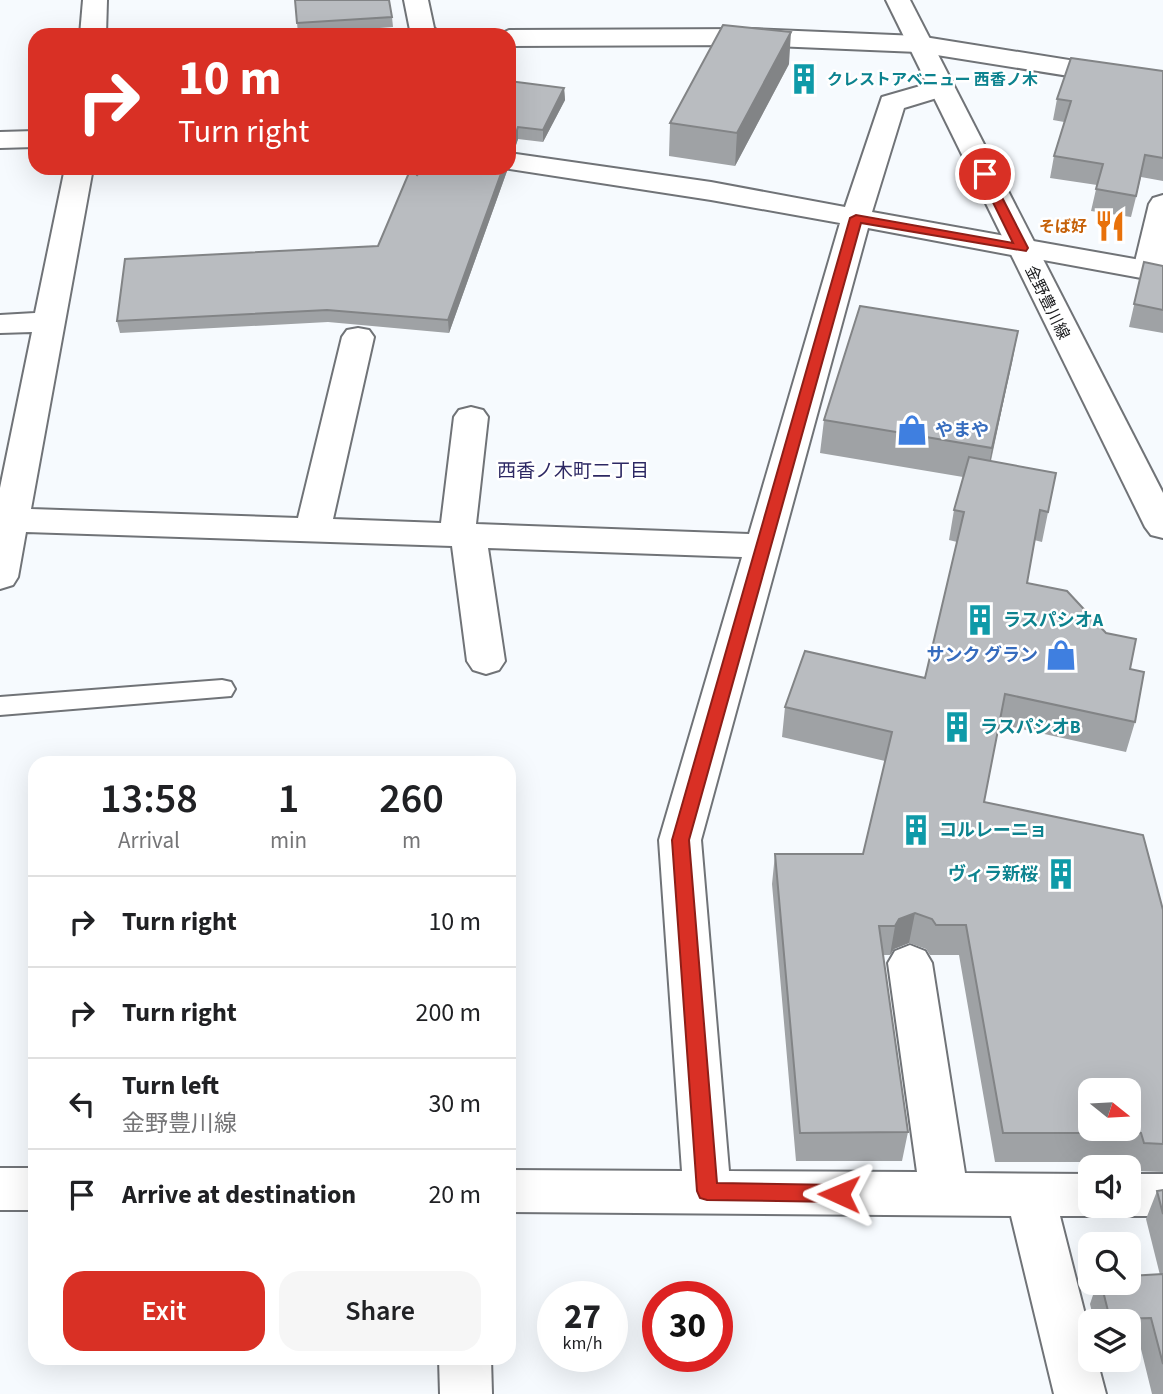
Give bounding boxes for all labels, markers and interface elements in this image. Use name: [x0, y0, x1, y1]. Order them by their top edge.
text: 10 m: [178, 44, 282, 114]
icon: right: [63, 56, 154, 147]
building icon: クレストアベニュー 西香ノ木: [787, 62, 821, 96]
place label: クレストアベニュー 西香ノ木: [827, 69, 1038, 91]
text: Turn right: [178, 109, 309, 155]
pin: [955, 144, 1015, 204]
icon: arrive: [966, 155, 1004, 193]
restaurant icon: そば好: [1093, 209, 1127, 243]
place label: そば好: [1039, 216, 1087, 238]
street label: 金野豊川線: [1020, 262, 1075, 343]
shop icon: やまや: [895, 413, 929, 447]
place label: やまや: [935, 418, 989, 443]
district label: 西香ノ木町二丁目: [497, 458, 649, 485]
building icon: ラスパシオA: [963, 603, 997, 637]
place label: ラスパシオA: [1003, 608, 1104, 633]
shop icon: サンク グラン: [1044, 638, 1078, 672]
place label: サンク グラン: [926, 643, 1038, 668]
building icon: ラスパシオB: [940, 710, 974, 744]
place label: ラスパシオB: [980, 715, 1081, 740]
text: 13:58: [100, 769, 198, 829]
text: 1: [278, 769, 299, 829]
text: 260: [379, 769, 444, 829]
building icon: コルレーニョ: [899, 813, 933, 847]
place label: コルレーニョ: [939, 818, 1047, 843]
text: Arrival: [118, 824, 180, 857]
text: min: [270, 824, 307, 857]
text: m: [402, 824, 421, 857]
building icon: ヴィラ新桜: [1044, 857, 1078, 891]
place label: ヴィラ新桜: [948, 862, 1038, 887]
icon: right: [63, 903, 101, 941]
text: Turn right: [122, 903, 237, 940]
text: 10 m: [428, 903, 481, 940]
icon: right: [63, 994, 101, 1032]
text: Turn right: [122, 994, 237, 1031]
text: 200 m: [415, 994, 481, 1031]
text: Turn left: [122, 1067, 219, 1104]
north arrow: [1078, 1078, 1141, 1141]
map controls: [1078, 1078, 1141, 1372]
icon: left: [63, 1085, 101, 1123]
text: 30 m: [428, 1085, 481, 1122]
text: 金野豊川線: [122, 1107, 237, 1140]
button: sound: [1078, 1155, 1141, 1218]
position arrow: [802, 1157, 876, 1231]
icon: arrive: [63, 1176, 101, 1214]
text: Arrive at destination: [122, 1176, 356, 1213]
text: 20 m: [428, 1176, 481, 1213]
button: search: [1078, 1232, 1141, 1295]
button: Exit: [63, 1271, 265, 1351]
button: Share: [279, 1271, 481, 1351]
speed limit sign: 30: [642, 1281, 733, 1372]
text: 27: [564, 1292, 601, 1342]
button: layers: [1078, 1309, 1141, 1372]
text: km/h: [563, 1331, 602, 1356]

